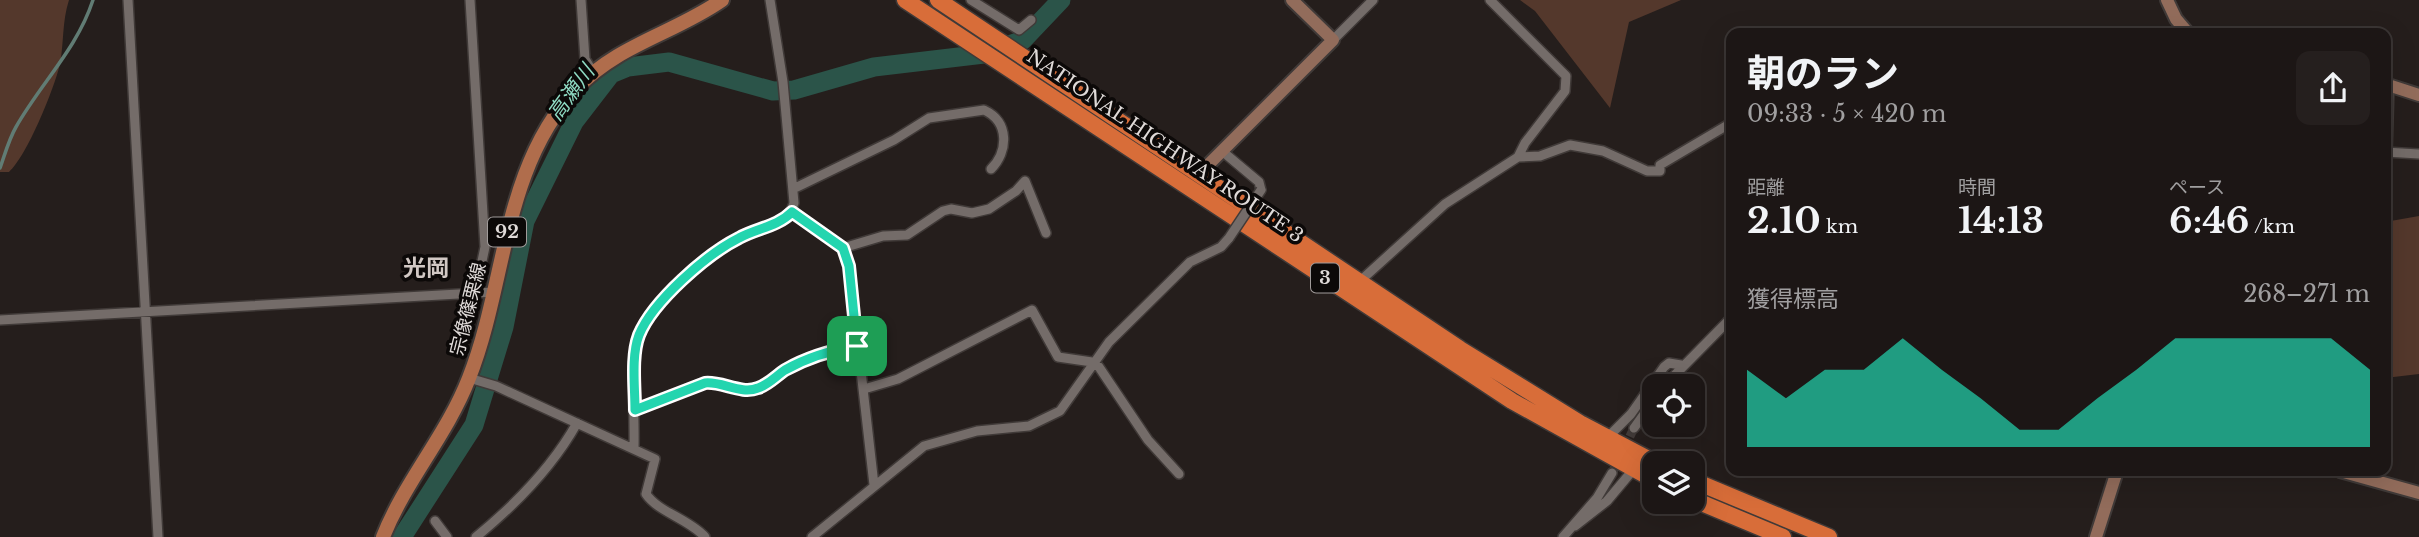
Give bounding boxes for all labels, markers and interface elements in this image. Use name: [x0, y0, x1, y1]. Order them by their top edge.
street label: NATIONAL HIGHWAY ROUTE 3: [1022, 45, 1308, 247]
text: 朝のラン: [1747, 50, 1899, 97]
button: share: [2296, 51, 2370, 125]
water label: 高瀬川: [542, 58, 601, 126]
text: 09:33 · 5 × 420 m: [1747, 100, 1946, 128]
text: 距離: [1747, 176, 1785, 199]
text: 時間: [1958, 176, 1996, 199]
text: ペース: [2169, 176, 2225, 199]
text: 2.10: [1747, 199, 1821, 242]
text: 14:13: [1958, 199, 2044, 242]
text: 6:46: [2169, 199, 2249, 242]
text: km: [1821, 215, 1858, 238]
text: /km: [2249, 215, 2295, 238]
road number: 92: [488, 218, 526, 246]
district label: 光岡: [403, 254, 449, 282]
street label: 宗像篠栗線: [445, 260, 491, 358]
road number: 3: [1311, 264, 1339, 292]
text: 268–271 m: [2243, 280, 2370, 308]
text: 獲得標高: [1747, 285, 1839, 313]
pin: [827, 316, 887, 376]
icon: arrive: [838, 327, 876, 365]
map controls: [1642, 374, 1705, 514]
button: locate: [1642, 374, 1705, 437]
button: layers: [1642, 451, 1705, 514]

